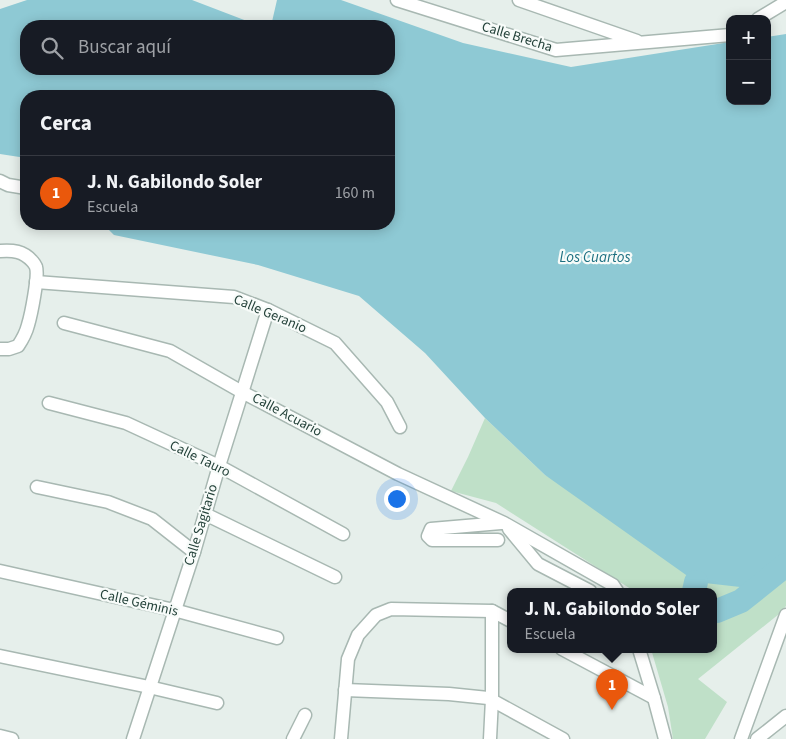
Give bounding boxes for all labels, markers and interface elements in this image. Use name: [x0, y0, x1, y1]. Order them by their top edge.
map controls: [726, 15, 771, 105]
button: +: [726, 15, 771, 60]
street label: Calle Brecha: [479, 17, 555, 57]
search box: [20, 20, 395, 75]
icon: search: [38, 34, 66, 62]
text: Buscar aquí: [78, 34, 171, 61]
button: −: [726, 60, 771, 105]
text: Cerca: [40, 108, 92, 138]
text: J. N. Gabilondo Soler: [87, 169, 262, 196]
text: 1: [52, 182, 60, 204]
text: 160 m: [335, 182, 375, 204]
text: Escuela: [87, 196, 138, 218]
water label: Los Cuartos: [560, 247, 631, 268]
street label: Calle Geranio: [230, 290, 310, 338]
street label: Calle Acuario: [249, 388, 325, 442]
street label: Calle Tauro: [166, 436, 234, 482]
street label: Calle Sagitario: [179, 482, 223, 568]
your location: [384, 486, 410, 512]
street label: Calle Géminis: [98, 584, 180, 622]
popup: [507, 588, 717, 653]
text: J. N. Gabilondo Soler: [524, 596, 700, 623]
text: Escuela: [524, 623, 576, 645]
pin: 1: [596, 669, 628, 710]

